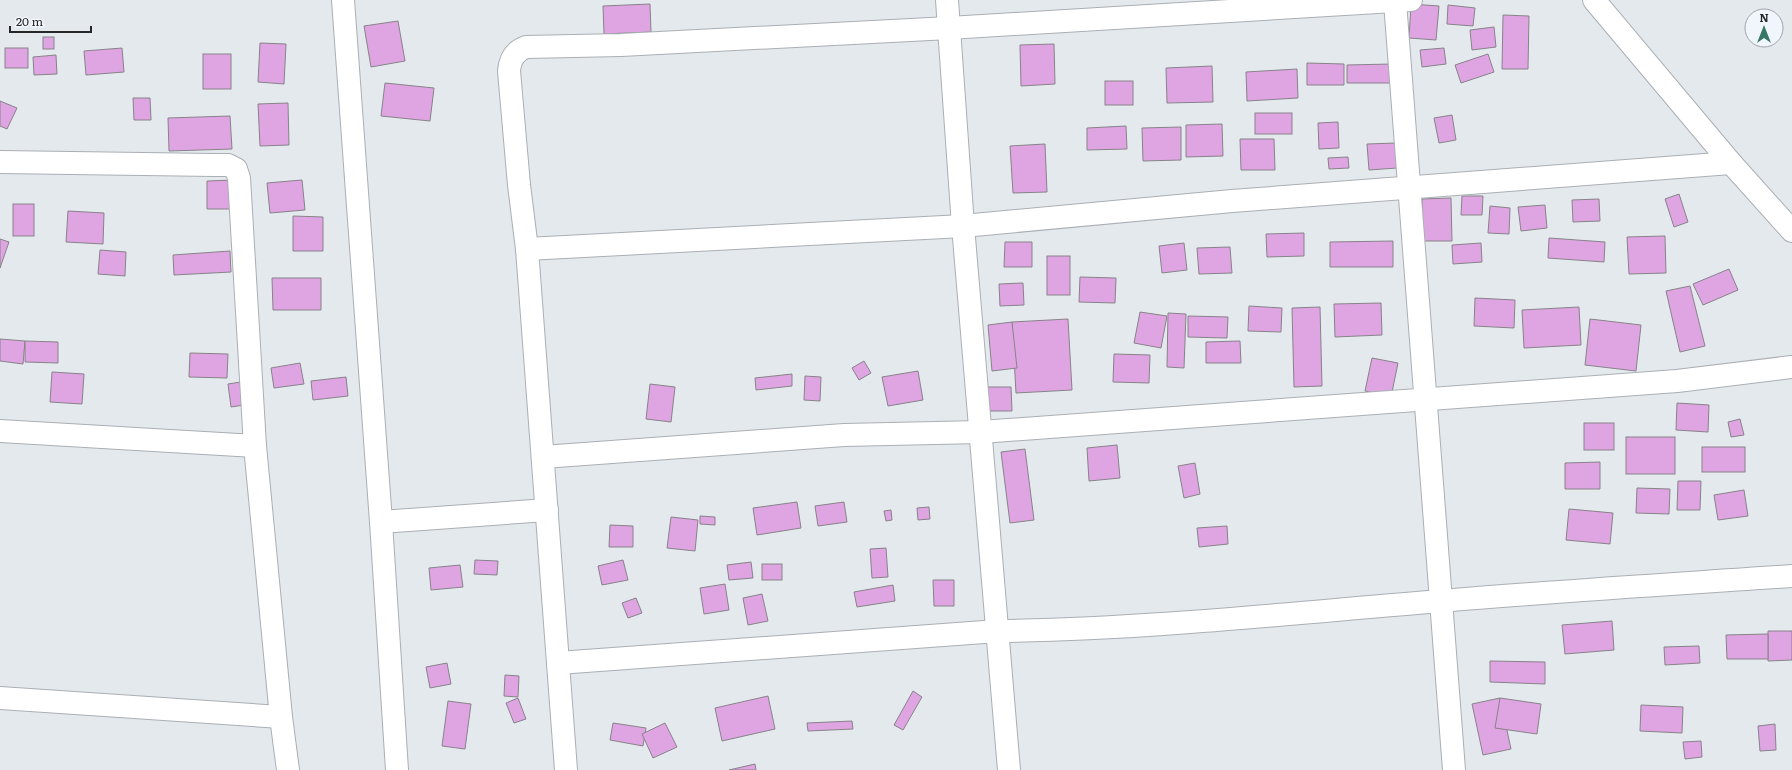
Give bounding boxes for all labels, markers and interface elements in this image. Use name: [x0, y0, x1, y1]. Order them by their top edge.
scale bar: [10, 8, 91, 34]
north arrow: [1744, 8, 1784, 48]
text: N: [1759, 9, 1769, 25]
text: 20 m: [16, 12, 43, 30]

